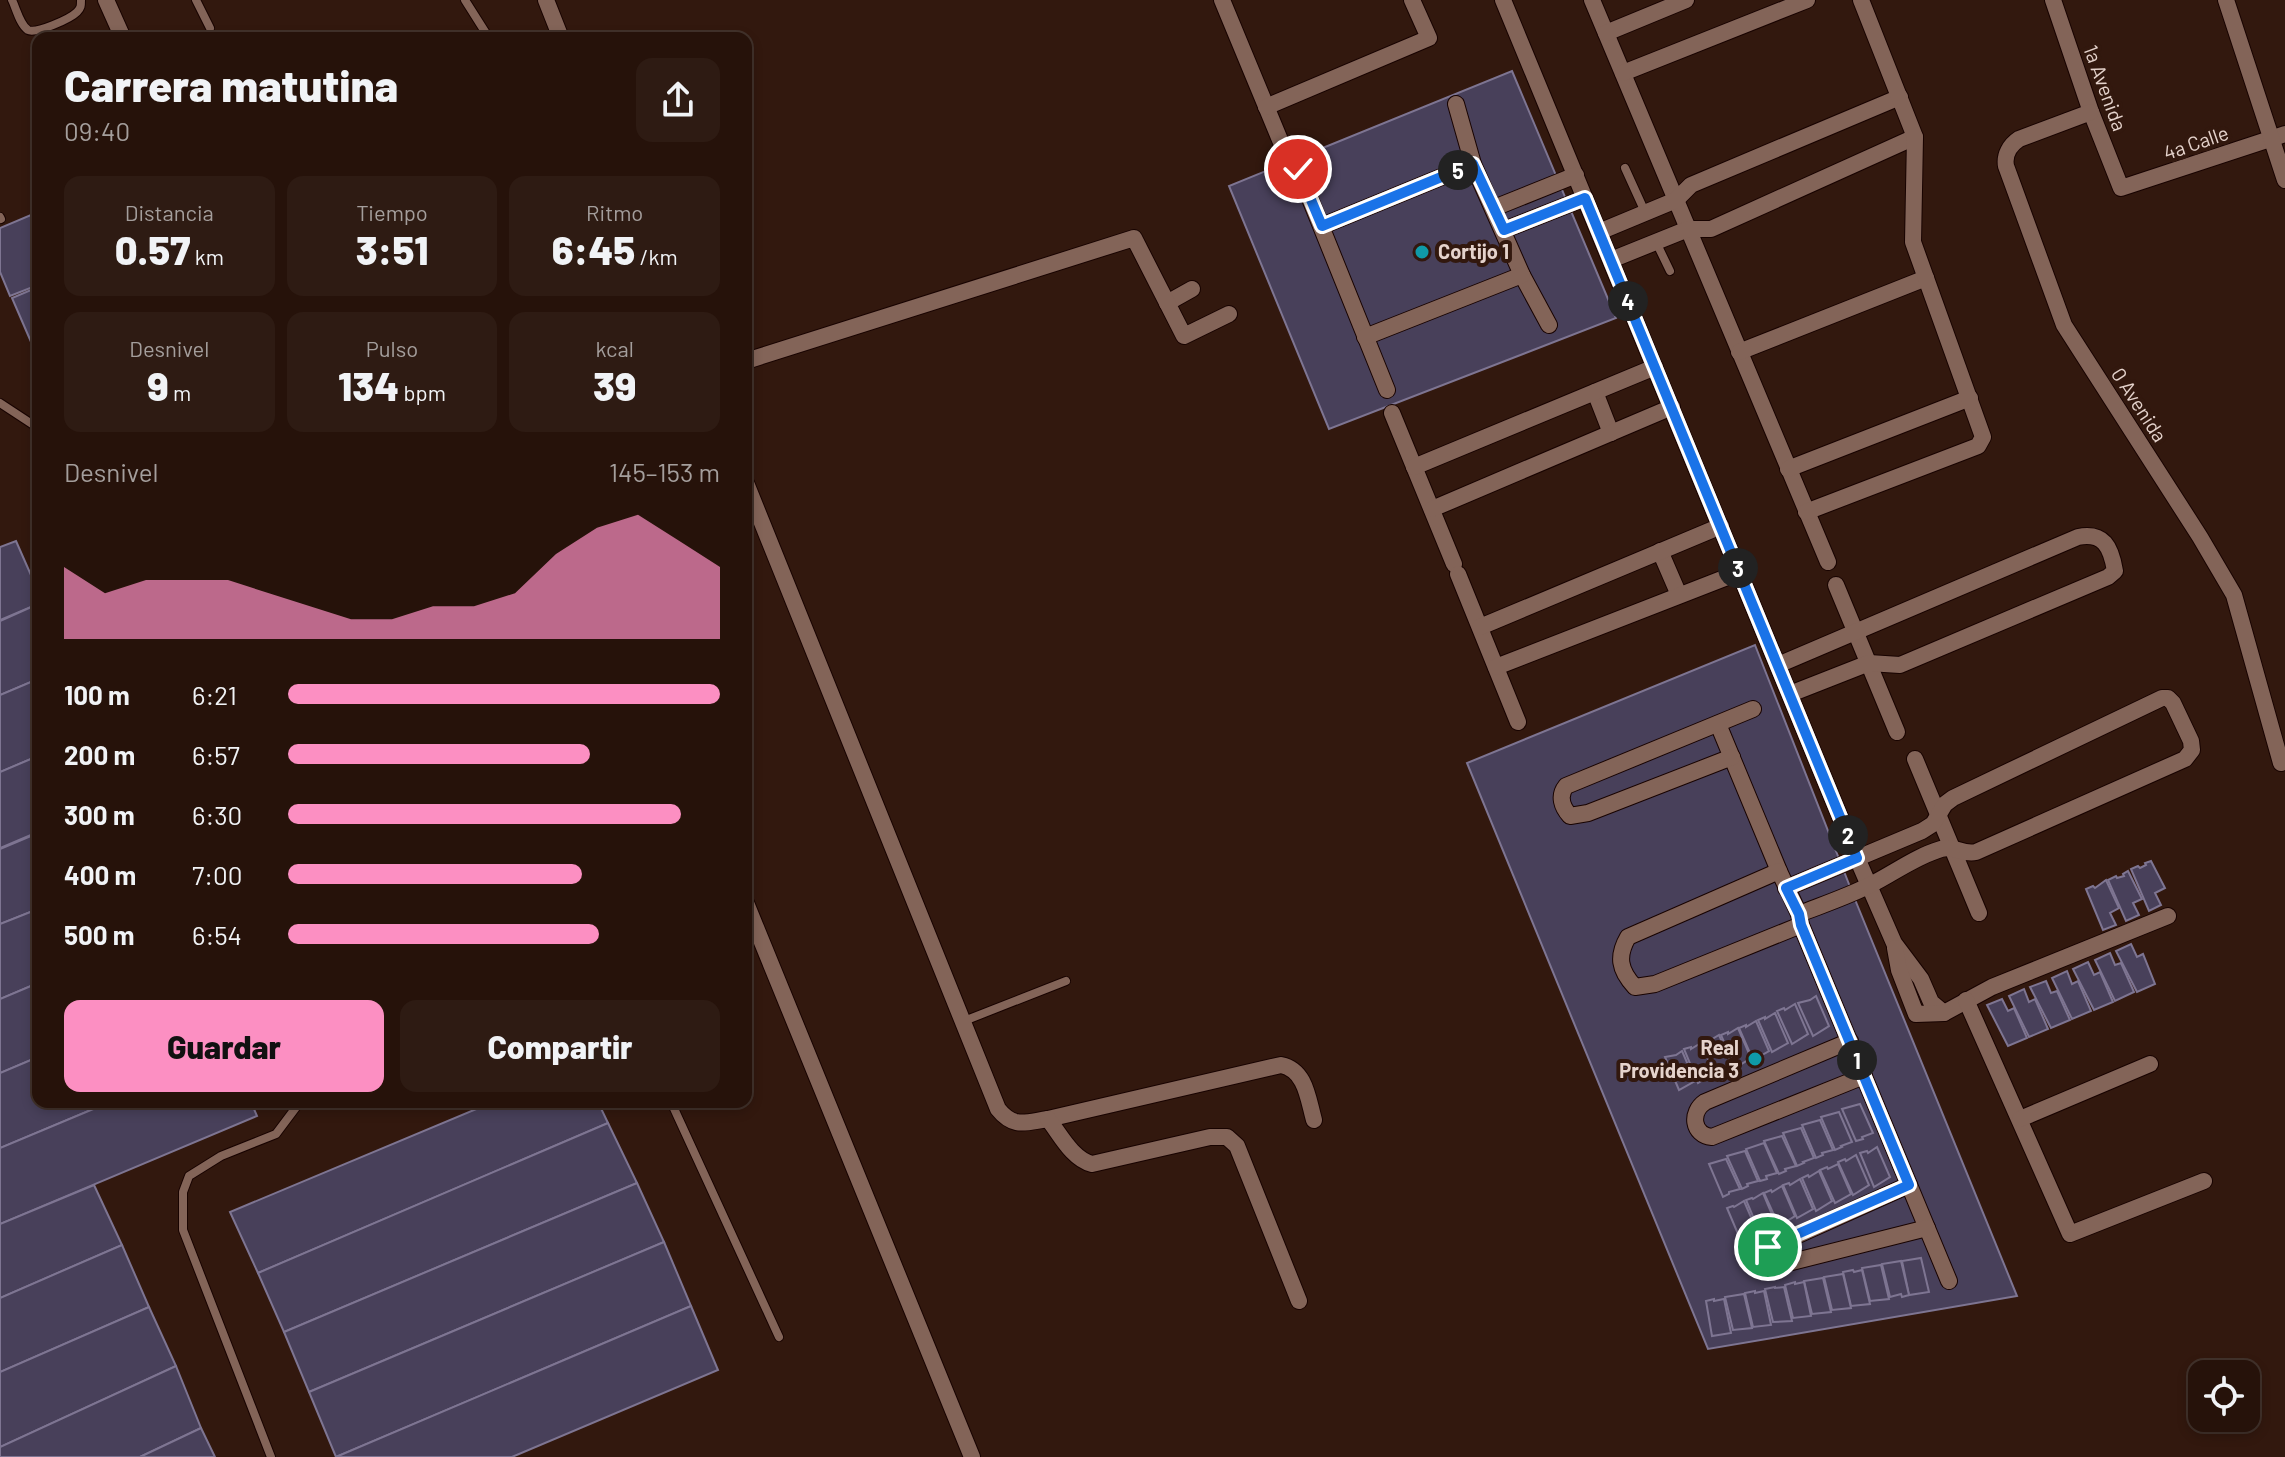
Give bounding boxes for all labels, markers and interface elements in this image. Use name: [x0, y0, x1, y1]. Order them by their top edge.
street label: 1a Avenida: [2079, 41, 2133, 134]
text: Carrera matutina: [64, 58, 398, 111]
button: share: [636, 58, 720, 142]
text: 09:40: [64, 115, 130, 146]
street label: 4a Calle: [2160, 120, 2231, 164]
pin: [1264, 135, 1332, 203]
icon: check: [1276, 147, 1320, 191]
pin: 5: [1438, 150, 1478, 190]
text: 5: [1452, 157, 1464, 183]
text: Distancia: [125, 199, 214, 225]
text: Tiempo: [356, 199, 428, 225]
text: Ritmo: [586, 199, 643, 225]
text: 0.57: [115, 225, 190, 273]
text: 3:51: [356, 225, 428, 273]
text: 6:45: [552, 225, 635, 273]
place label: Cortijo 1: [1438, 239, 1509, 263]
text: km: [190, 243, 224, 269]
text: /km: [635, 243, 678, 269]
marker: Cortijo 1: [1413, 243, 1431, 261]
pin: 4: [1608, 281, 1648, 321]
text: 4: [1621, 288, 1635, 314]
text: Desnivel: [129, 335, 209, 361]
text: Pulso: [366, 335, 418, 361]
text: kcal: [595, 335, 634, 361]
text: 9: [147, 361, 169, 409]
text: 134: [338, 361, 399, 409]
text: 39: [593, 361, 636, 409]
street label: 0 Avenida: [2107, 363, 2173, 446]
text: m: [169, 379, 191, 405]
text: bpm: [399, 379, 446, 405]
text: Desnivel: [64, 456, 159, 487]
text: 145–153 m: [609, 456, 720, 487]
pin: 3: [1718, 548, 1758, 588]
text: 3: [1732, 555, 1744, 581]
text: 100 m: [64, 679, 130, 710]
text: 6:21: [192, 679, 237, 710]
text: 200 m: [64, 739, 135, 770]
text: 6:57: [192, 739, 240, 770]
text: 300 m: [64, 799, 135, 830]
text: 6:30: [192, 799, 242, 830]
pin: 2: [1828, 815, 1868, 855]
text: 2: [1842, 822, 1854, 848]
text: 400 m: [64, 859, 136, 890]
text: 7:00: [192, 859, 243, 890]
text: 500 m: [64, 919, 135, 950]
text: 6:54: [192, 919, 242, 950]
button: Guardar: [64, 1000, 384, 1092]
button: Compartir: [400, 1000, 720, 1092]
place label: Real Providencia 3: [1619, 1035, 1739, 1082]
pin: 1: [1837, 1040, 1877, 1080]
text: 1: [1853, 1047, 1861, 1073]
marker: Real Providencia 3: [1746, 1050, 1764, 1068]
pin: [1734, 1213, 1802, 1281]
icon: arrive: [1746, 1225, 1790, 1269]
map controls: [2188, 1360, 2260, 1432]
button: locate: [2188, 1360, 2260, 1432]

